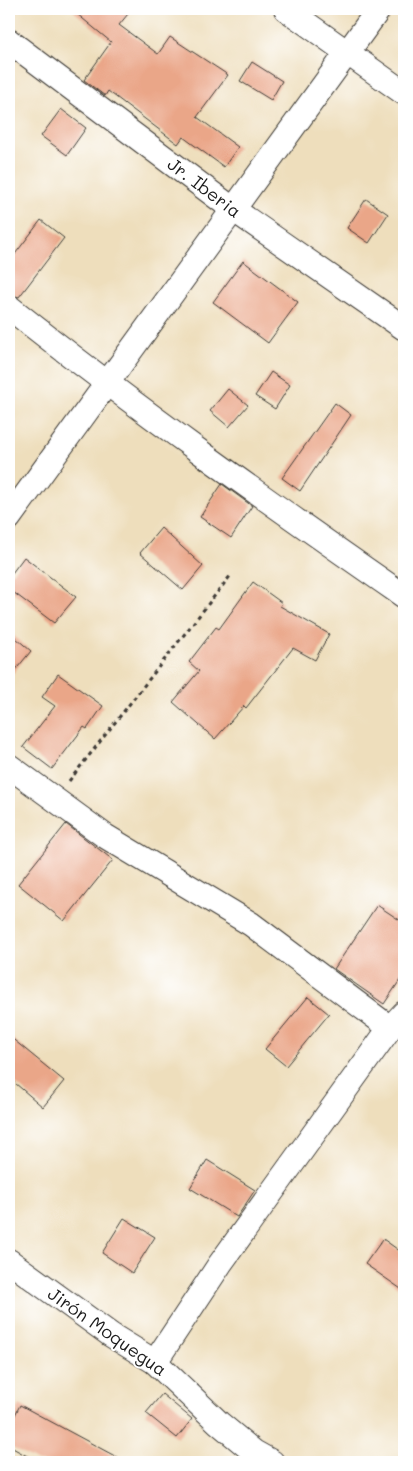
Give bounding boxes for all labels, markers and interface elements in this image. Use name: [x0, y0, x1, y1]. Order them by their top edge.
street label: Jr. Iberia: [163, 152, 246, 223]
street label: Jirón Moquegua: [43, 1281, 172, 1381]

